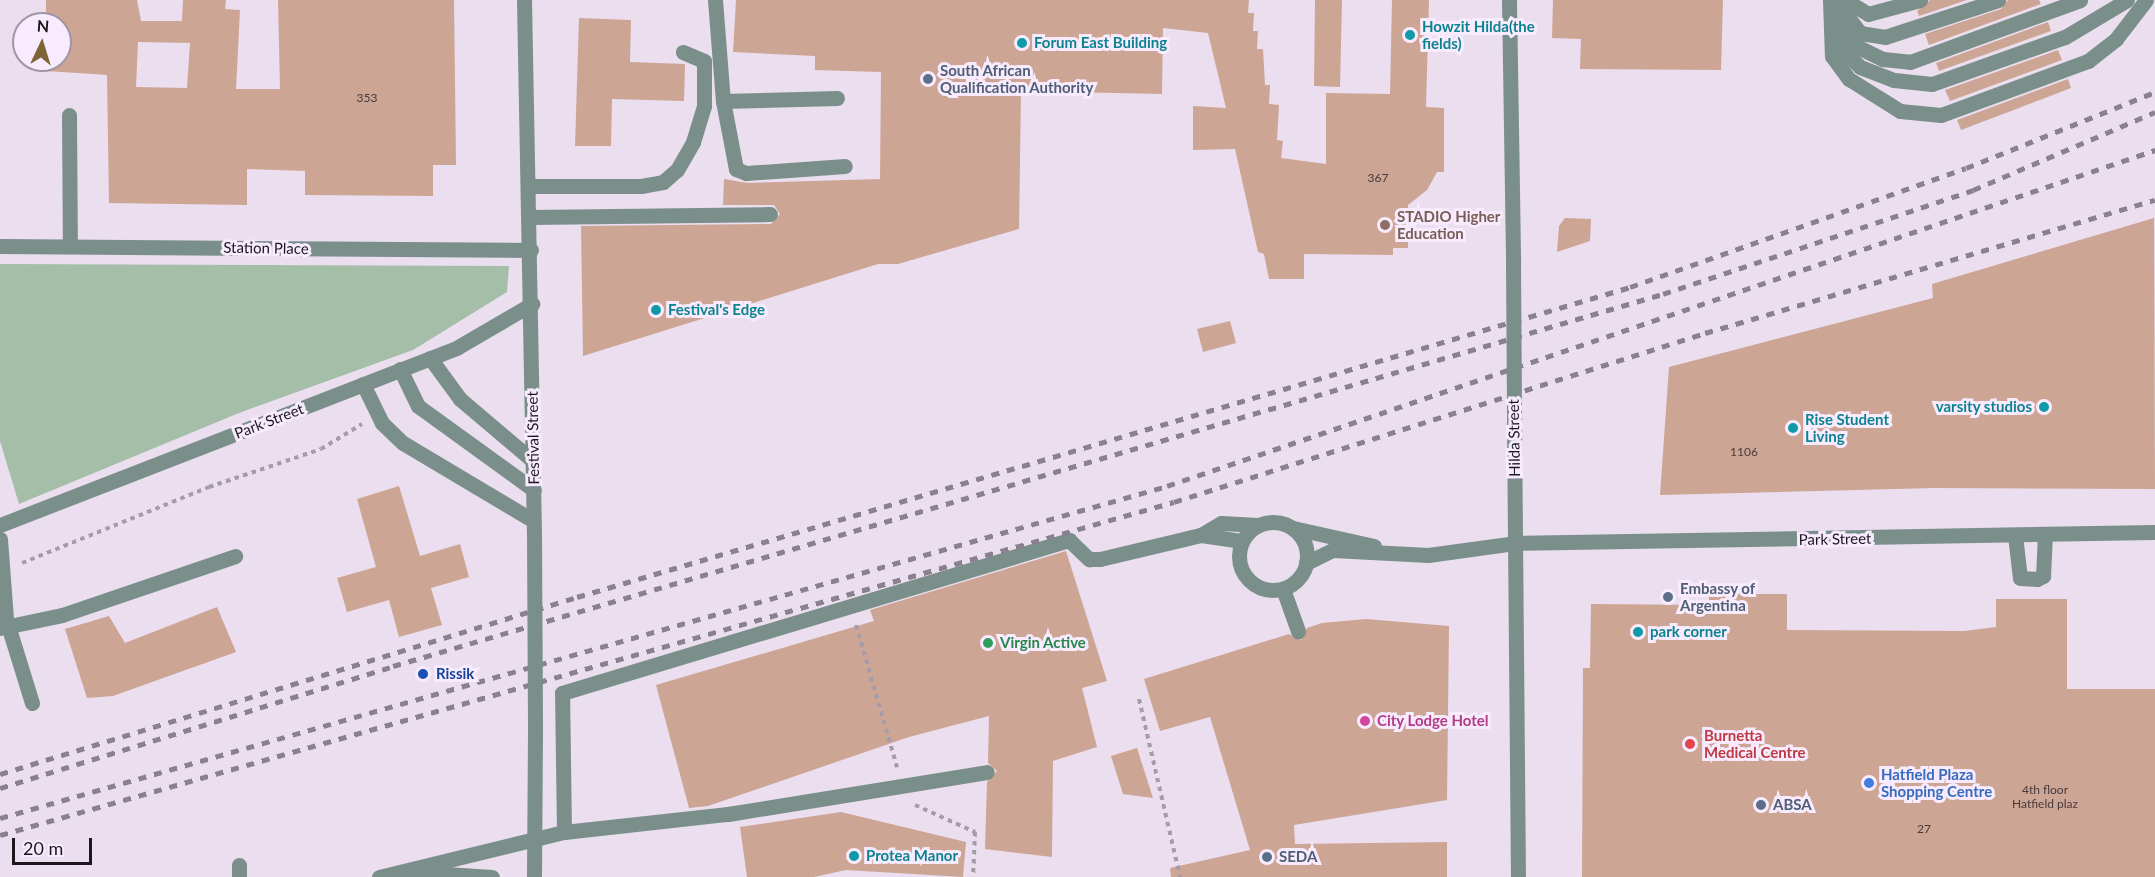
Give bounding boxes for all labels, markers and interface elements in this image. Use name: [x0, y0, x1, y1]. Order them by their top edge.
north arrow: [12, 12, 72, 72]
text: N: [36, 16, 50, 35]
place label: Howzit Hilda(the fields): [1422, 17, 1535, 52]
marker: Howzit Hilda(the fields): [1403, 28, 1417, 42]
place label: Forum East Building: [1034, 34, 1167, 52]
marker: Forum East Building: [1015, 36, 1029, 50]
place label: South African Qualification Authority: [940, 61, 1094, 96]
marker: South African Qualification Authority: [921, 72, 935, 86]
house number: 353: [357, 91, 377, 105]
house number: 367: [1368, 171, 1388, 185]
place label: STADIO Higher Education: [1397, 207, 1500, 242]
marker: STADIO Higher Education: [1378, 218, 1392, 232]
street label: Station Place: [223, 238, 309, 258]
place label: Festival's Edge: [668, 301, 765, 319]
marker: Festival's Edge: [649, 303, 663, 317]
street label: Festival Street: [523, 391, 543, 485]
place label: varsity studios: [1935, 398, 2032, 416]
street label: Hilda Street: [1504, 399, 1524, 477]
street label: Park Street: [232, 400, 306, 442]
marker: varsity studios: [2037, 400, 2051, 414]
place label: Rise Student Living: [1805, 410, 1889, 445]
marker: Rise Student Living: [1786, 421, 1800, 435]
house number: 1106: [1730, 445, 1758, 459]
street label: Park Street: [1799, 529, 1871, 549]
place label: Embassy of Argentina: [1680, 579, 1756, 614]
marker: Embassy of Argentina: [1661, 590, 1675, 604]
place label: park corner: [1650, 623, 1727, 641]
marker: park corner: [1631, 625, 1645, 639]
place label: Virgin Active: [1000, 634, 1086, 652]
marker: Virgin Active: [981, 636, 995, 650]
marker: Rissik: [414, 665, 432, 683]
place label: Rissik: [436, 665, 474, 683]
place label: City Lodge Hotel: [1377, 712, 1489, 730]
marker: City Lodge Hotel: [1358, 714, 1372, 728]
place label: Burnetta Medical Centre: [1704, 726, 1806, 761]
marker: Burnetta Medical Centre: [1681, 735, 1699, 753]
place label: Hatfield Plaza Shopping Centre: [1881, 765, 1992, 800]
marker: Hatfield Plaza Shopping Centre: [1862, 776, 1876, 790]
house number: 4th floor Hatfield plaz: [2012, 783, 2078, 811]
place label: ABSA: [1773, 796, 1812, 814]
marker: ABSA: [1754, 798, 1768, 812]
house number: 27: [1917, 822, 1931, 836]
scale bar: [15, 826, 94, 864]
text: 20 m: [23, 837, 63, 859]
place label: Protea Manor: [866, 847, 958, 865]
place label: SEDA: [1279, 848, 1317, 866]
marker: Protea Manor: [847, 849, 861, 863]
marker: SEDA: [1260, 850, 1274, 864]

